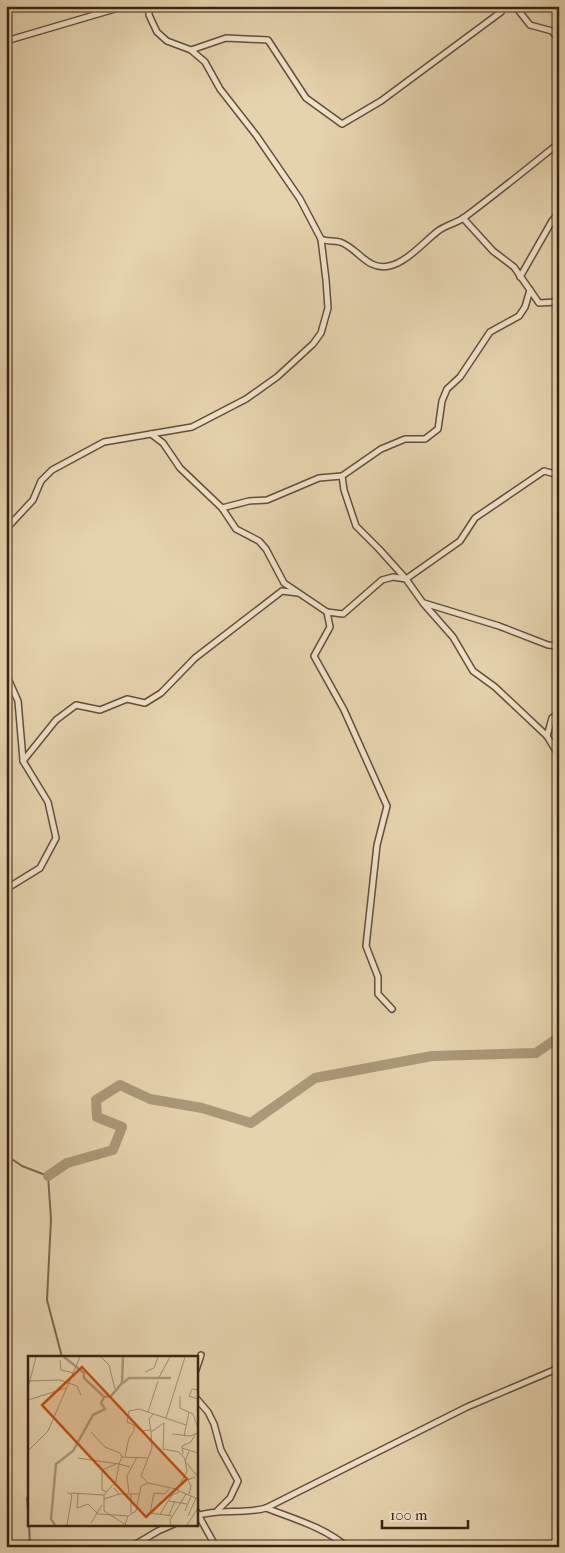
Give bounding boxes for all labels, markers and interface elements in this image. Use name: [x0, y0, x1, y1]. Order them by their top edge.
inset map: [28, 1356, 198, 1526]
scale bar: [382, 1498, 469, 1530]
text: 100 m: [390, 1506, 428, 1524]

